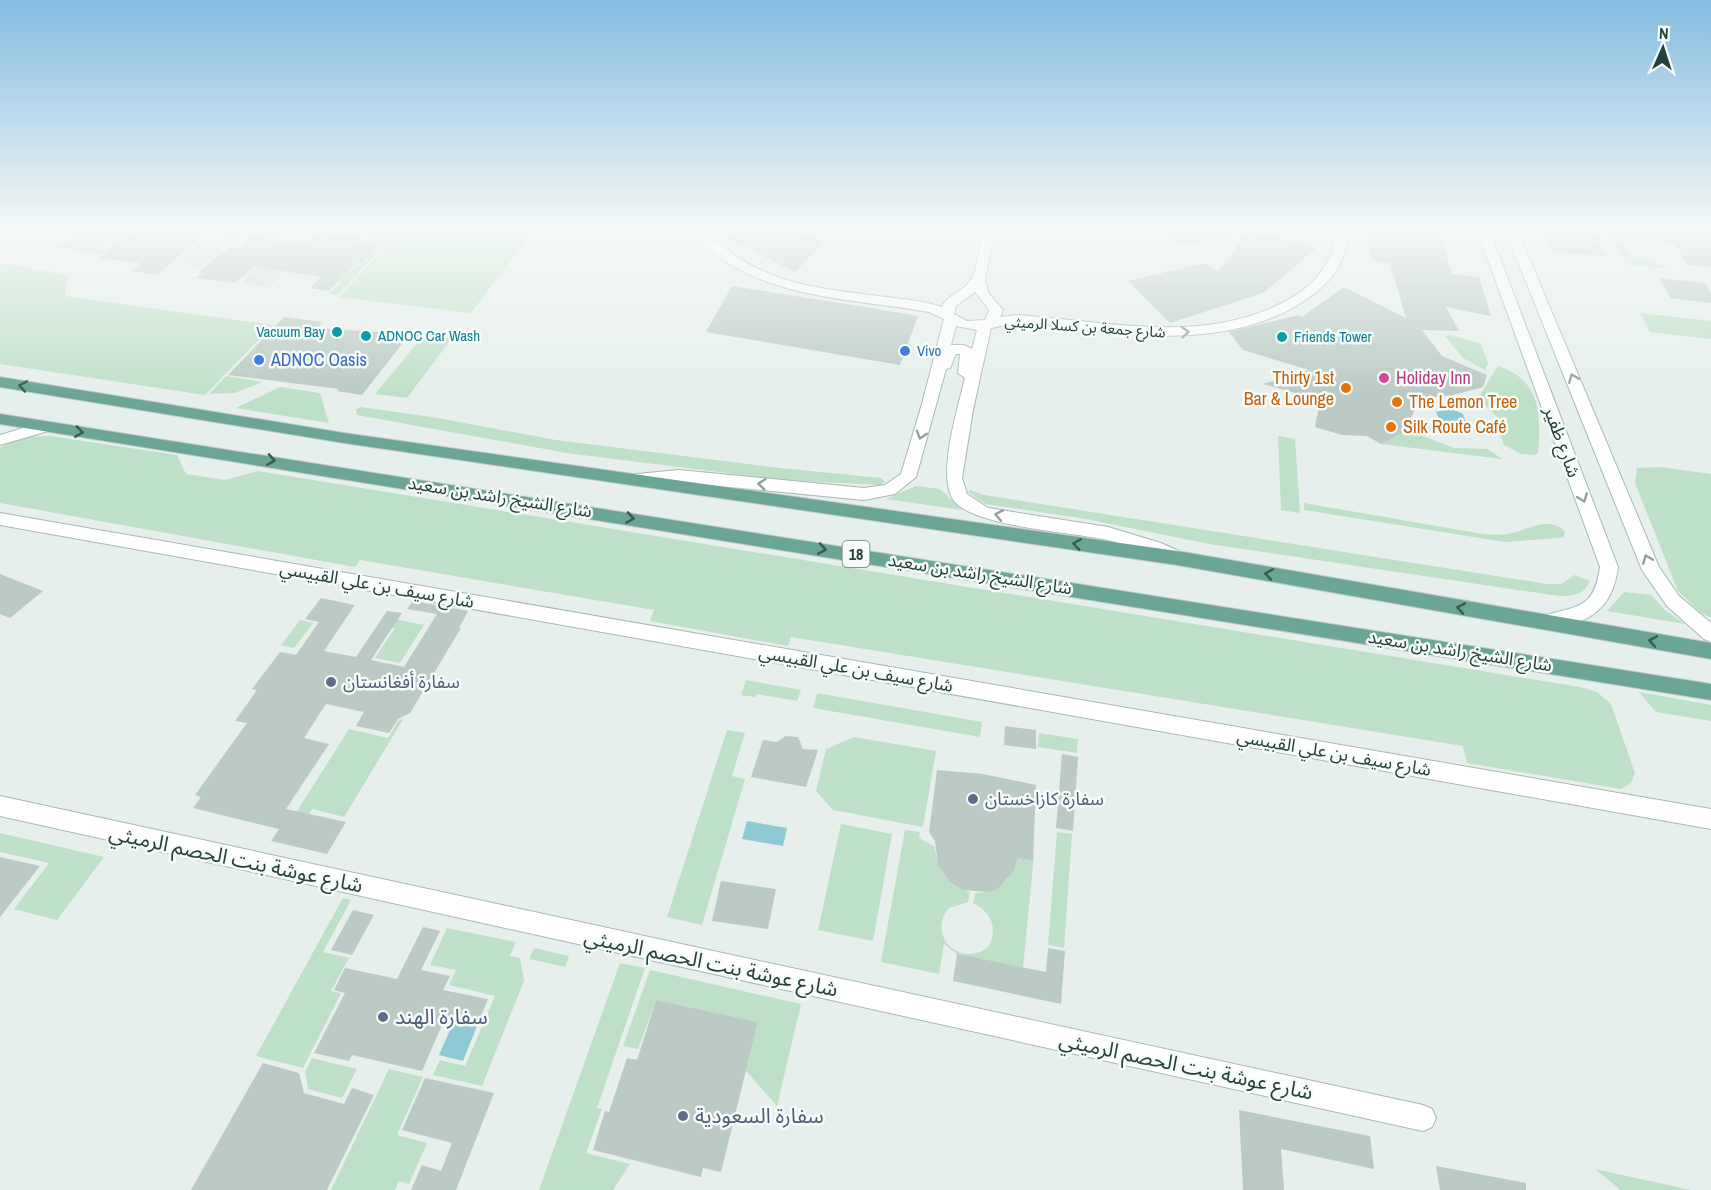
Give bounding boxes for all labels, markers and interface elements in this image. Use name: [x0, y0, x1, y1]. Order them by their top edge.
north arrow: [1633, 18, 1693, 78]
text: N: [1658, 22, 1669, 44]
street label: شارع جمعة بن كسلا الرميثي: [1004, 310, 1166, 345]
place label: Vacuum Bay: [256, 321, 326, 342]
marker: Vacuum Bay: [330, 325, 344, 339]
place label: ADNOC Car Wash: [377, 325, 480, 346]
one-way arrow: [1181, 326, 1190, 339]
place label: Friends Tower: [1294, 326, 1372, 347]
marker: ADNOC Car Wash: [359, 329, 373, 343]
marker: Friends Tower: [1275, 330, 1289, 344]
place label: Vivo: [917, 340, 942, 361]
marker: Vivo: [898, 344, 912, 358]
place label: ADNOC Oasis: [270, 347, 367, 372]
marker: ADNOC Oasis: [252, 353, 266, 367]
place label: Thirty 1st Bar & Lounge: [1244, 365, 1334, 411]
place label: Holiday Inn: [1396, 365, 1471, 390]
marker: Holiday Inn: [1377, 371, 1391, 385]
one-way arrow: [1568, 373, 1580, 384]
one-way arrow: [18, 380, 28, 393]
marker: Thirty 1st Bar & Lounge: [1339, 381, 1353, 395]
place label: The Lemon Tree: [1409, 389, 1517, 414]
marker: The Lemon Tree: [1390, 395, 1404, 409]
street label: شارع ظفير: [1536, 402, 1587, 482]
place label: Silk Route Café: [1403, 414, 1506, 439]
marker: Silk Route Café: [1384, 420, 1398, 434]
one-way arrow: [74, 425, 83, 437]
one-way arrow: [916, 429, 928, 440]
one-way arrow: [267, 454, 276, 466]
street label: شارع الشيخ راشد بن سعيد: [406, 470, 594, 525]
one-way arrow: [757, 478, 766, 491]
one-way arrow: [1576, 492, 1588, 503]
one-way arrow: [994, 509, 1004, 522]
one-way arrow: [624, 511, 634, 524]
one-way arrow: [1072, 538, 1081, 550]
road number: 18: [842, 541, 870, 567]
one-way arrow: [817, 542, 827, 555]
street label: شارع الشيخ راشد بن سعيد: [886, 547, 1074, 602]
one-way arrow: [1642, 554, 1654, 565]
street label: شارع سيف بن علي القبيسي: [278, 555, 476, 616]
one-way arrow: [1264, 568, 1274, 581]
one-way arrow: [1457, 602, 1467, 615]
street label: شارع الشيخ راشد بن سعيد: [1366, 624, 1554, 679]
one-way arrow: [1649, 635, 1659, 648]
street label: شارع سيف بن علي القبيسي: [757, 639, 955, 700]
place label: سفارة أفغانستان: [343, 669, 460, 694]
marker: سفارة أفغانستان: [324, 675, 338, 689]
street label: شارع سيف بن علي القبيسي: [1235, 723, 1433, 784]
place label: سفارة كازاخستان: [985, 786, 1104, 811]
marker: سفارة كازاخستان: [966, 792, 980, 806]
street label: شارع عوشة بنت الحصم الرميثي: [106, 817, 366, 901]
street label: شارع عوشة بنت الحصم الرميثي: [581, 921, 841, 1005]
place label: سفارة الهند: [395, 1002, 488, 1031]
marker: سفارة الهند: [376, 1010, 390, 1024]
street label: شارع عوشة بنت الحصم الرميثي: [1056, 1024, 1316, 1108]
place label: سفارة السعودية: [695, 1101, 824, 1130]
marker: سفارة السعودية: [676, 1109, 690, 1123]

